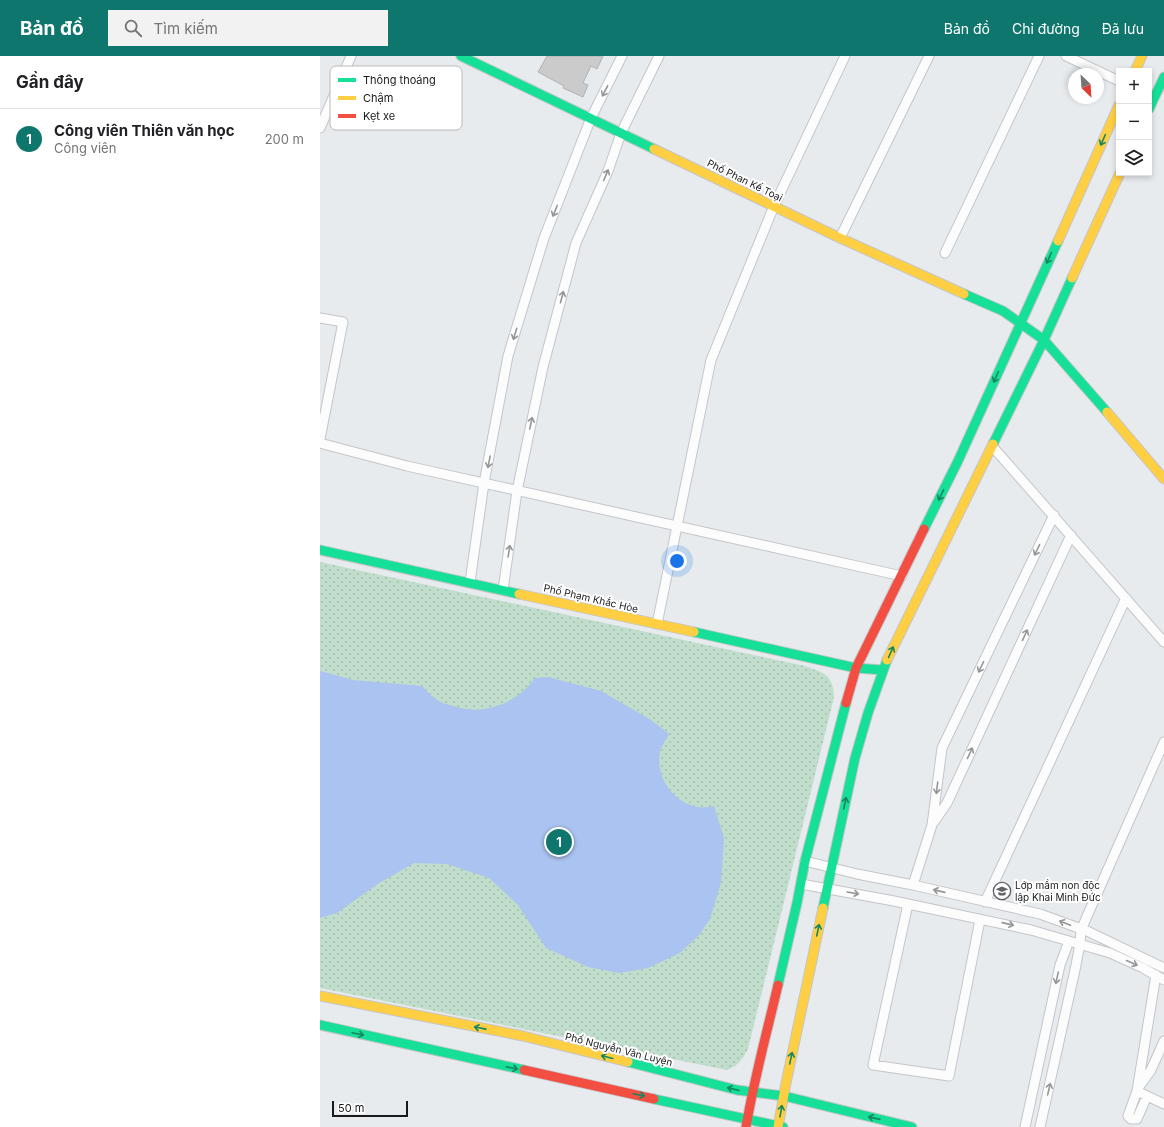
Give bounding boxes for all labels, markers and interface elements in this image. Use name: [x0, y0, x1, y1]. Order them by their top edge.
search box: [108, 10, 388, 46]
text: Bản đồ: [20, 17, 84, 40]
icon: search: [122, 17, 144, 39]
text: Tìm kiếm: [154, 19, 218, 38]
text: Bản đồ: [944, 20, 990, 37]
text: Chỉ đường: [1012, 20, 1080, 37]
text: Đã lưu: [1102, 20, 1144, 37]
legend: [330, 66, 462, 130]
north arrow: [1068, 68, 1104, 104]
map controls: [1116, 68, 1152, 176]
button: +: [1116, 68, 1152, 104]
text: Gần đây: [16, 72, 84, 92]
text: Thông thoáng: [363, 73, 436, 87]
one-way arrow: [601, 85, 608, 97]
text: Chậm: [363, 91, 393, 105]
button: −: [1116, 104, 1152, 140]
text: Kẹt xe: [363, 109, 395, 123]
text: Công viên Thiên văn học: [54, 121, 235, 140]
text: 1: [26, 131, 32, 147]
text: 200 m: [265, 131, 304, 147]
one-way arrow: [1099, 134, 1106, 146]
text: Công viên: [54, 140, 116, 156]
button: layers: [1116, 140, 1152, 176]
street label: Phố Phan Kế Toại: [705, 157, 785, 203]
one-way arrow: [603, 170, 611, 182]
one-way arrow: [550, 204, 558, 216]
one-way arrow: [1045, 252, 1052, 264]
one-way arrow: [559, 291, 566, 304]
one-way arrow: [511, 328, 518, 341]
one-way arrow: [992, 371, 999, 383]
one-way arrow: [528, 417, 536, 430]
one-way arrow: [484, 455, 492, 468]
one-way arrow: [937, 489, 944, 501]
one-way arrow: [1033, 544, 1040, 556]
one-way arrow: [505, 545, 513, 558]
your location: [667, 551, 687, 571]
street label: Phố Phạm Khắc Hòe: [543, 581, 640, 615]
one-way arrow: [1022, 630, 1029, 642]
one-way arrow: [888, 647, 895, 659]
one-way arrow: [977, 661, 984, 673]
one-way arrow: [967, 748, 974, 760]
one-way arrow: [933, 781, 941, 794]
one-way arrow: [841, 797, 849, 810]
pin: 1: [546, 827, 572, 857]
place label: Lớp mầm non độc lập Khai Minh Đức: [1015, 879, 1101, 904]
school or university icon: Lớp mầm non độc lập Khai Minh Đức: [992, 881, 1012, 901]
one-way arrow: [933, 887, 946, 895]
one-way arrow: [846, 889, 859, 897]
one-way arrow: [1059, 919, 1071, 927]
one-way arrow: [1001, 921, 1014, 929]
one-way arrow: [815, 924, 823, 937]
one-way arrow: [1125, 960, 1137, 967]
one-way arrow: [1052, 971, 1060, 984]
one-way arrow: [474, 1023, 487, 1031]
street label: Phố Nguyễn Văn Luyện: [564, 1029, 674, 1068]
one-way arrow: [351, 1030, 364, 1038]
one-way arrow: [788, 1051, 796, 1064]
one-way arrow: [601, 1053, 614, 1061]
one-way arrow: [506, 1064, 519, 1072]
one-way arrow: [1045, 1083, 1053, 1096]
one-way arrow: [727, 1084, 740, 1092]
one-way arrow: [633, 1092, 646, 1100]
scale bar: [332, 1099, 408, 1118]
text: 50 m: [338, 1101, 364, 1115]
one-way arrow: [777, 1105, 785, 1118]
one-way arrow: [868, 1114, 881, 1121]

